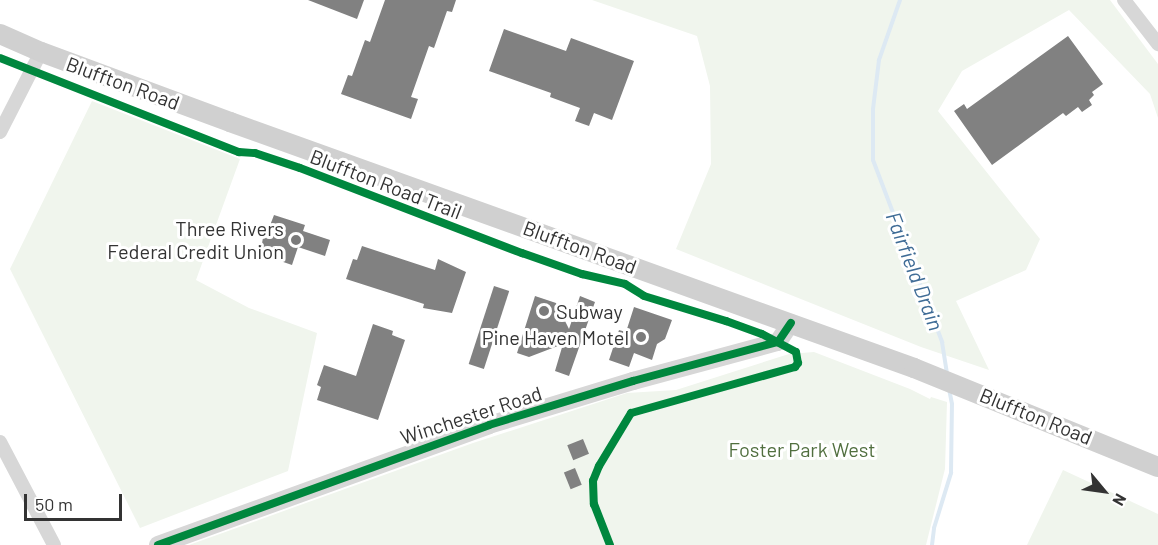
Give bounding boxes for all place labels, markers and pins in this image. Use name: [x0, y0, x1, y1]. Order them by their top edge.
place label: Three Rivers Federal Credit Union: [107, 216, 284, 263]
marker: Three Rivers Federal Credit Union: [289, 233, 303, 247]
place label: Subway: [556, 299, 623, 323]
marker: Subway: [537, 304, 551, 318]
place label: Pine Haven Motel: [482, 325, 629, 349]
marker: Pine Haven Motel: [634, 330, 648, 344]

